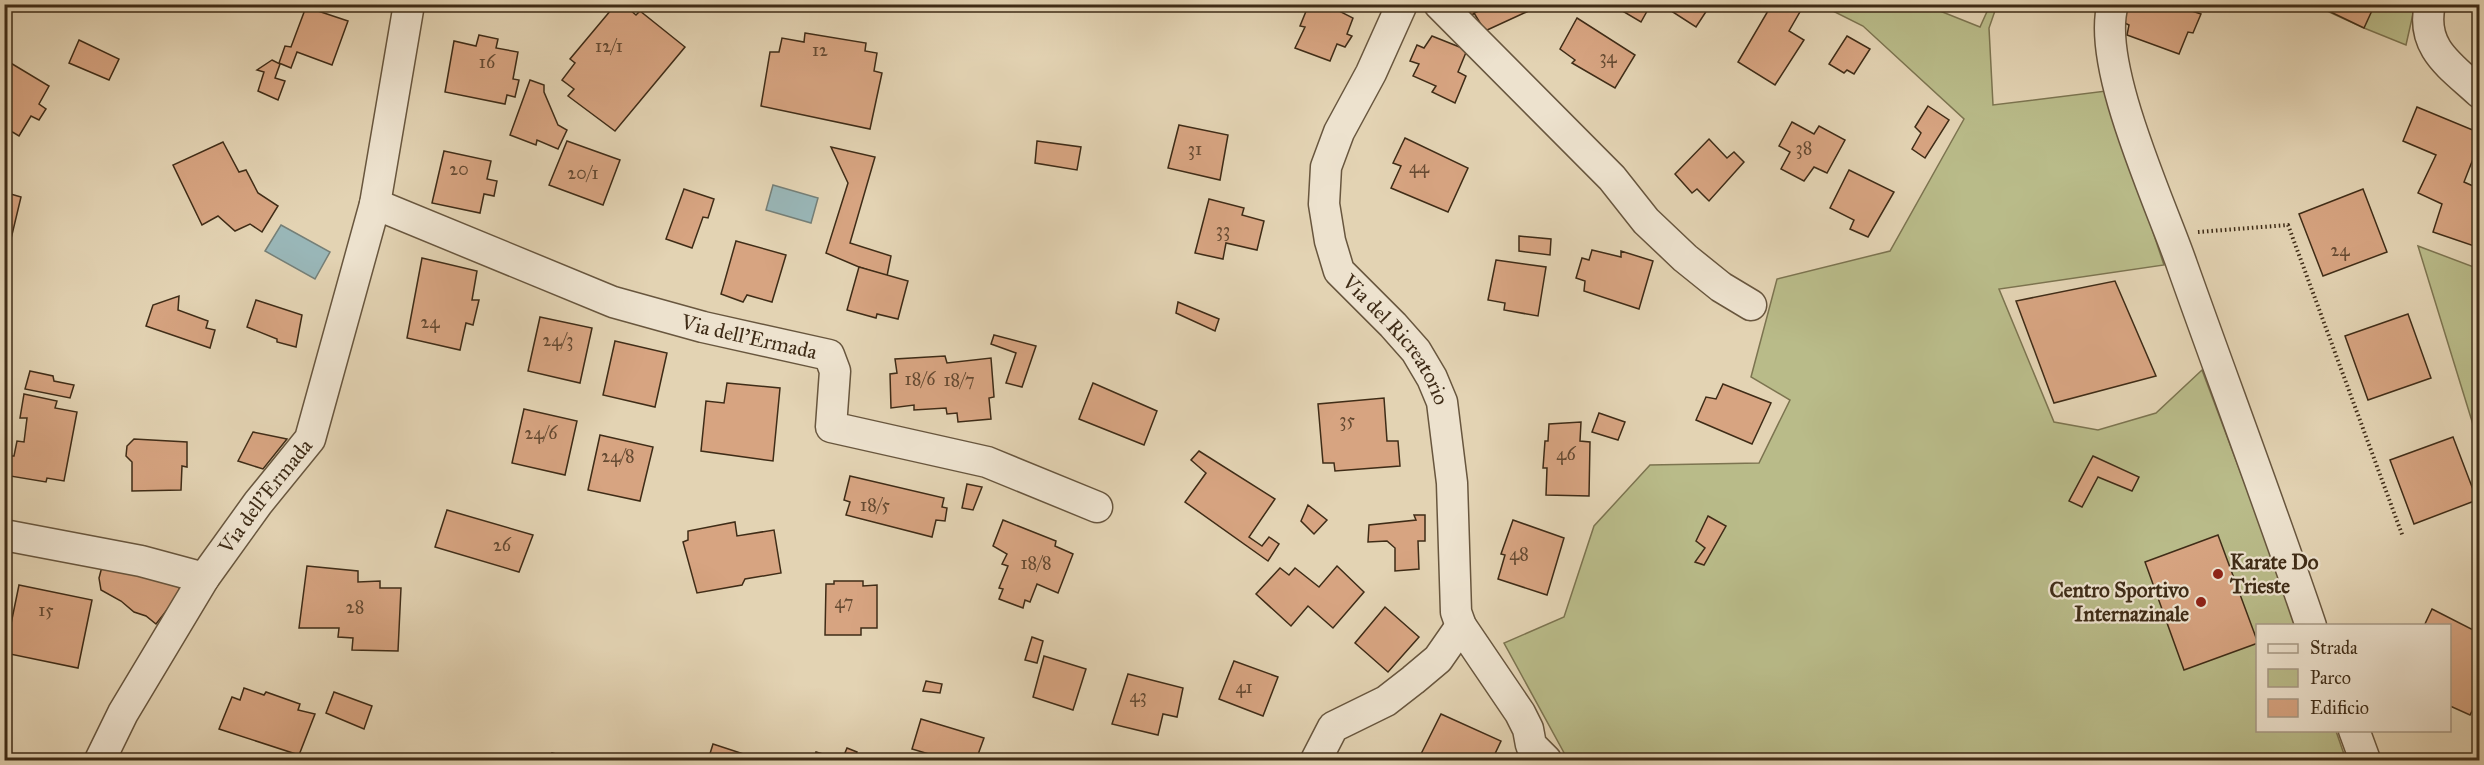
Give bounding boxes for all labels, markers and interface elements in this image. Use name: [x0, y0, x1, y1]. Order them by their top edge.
house number: 12/1: [595, 35, 623, 57]
house number: 12: [812, 39, 828, 61]
house number: 34: [1599, 46, 1618, 68]
house number: 16: [479, 51, 496, 73]
house number: 38: [1796, 137, 1812, 159]
house number: 31: [1188, 138, 1202, 160]
house number: 44: [1409, 156, 1430, 178]
house number: 20: [449, 158, 469, 180]
house number: 20/1: [567, 162, 599, 184]
house number: 33: [1216, 219, 1230, 241]
house number: 24: [2331, 239, 2350, 261]
street label: Via del Ricreatorio: [1336, 268, 1455, 409]
street label: Via dell'Ermada: [677, 308, 820, 365]
house number: 24: [421, 311, 440, 333]
house number: 24/3: [543, 329, 573, 351]
house number: 18/6: [905, 368, 936, 390]
house number: 18/7: [943, 369, 975, 391]
house number: 35: [1339, 409, 1355, 431]
house number: 24/6: [525, 422, 558, 444]
street label: Via dell'Ermada: [212, 433, 318, 560]
house number: 46: [1556, 443, 1576, 465]
house number: 24/8: [601, 445, 635, 467]
house number: 18/5: [860, 494, 891, 516]
house number: 26: [493, 534, 512, 556]
house number: 48: [1509, 543, 1529, 565]
place label: Karate Do Trieste: [2229, 549, 2319, 599]
house number: 18/8: [1020, 552, 1052, 574]
marker: Karate Do Trieste: [2211, 567, 2225, 581]
place label: Centro Sportivo Internazinale: [2049, 577, 2189, 627]
house number: 47: [835, 591, 853, 613]
marker: Centro Sportivo Internazinale: [2194, 595, 2208, 609]
house number: 28: [346, 596, 364, 618]
house number: 15: [38, 599, 54, 621]
legend: [2256, 624, 2451, 732]
text: Strada: [2310, 637, 2358, 659]
text: Parco: [2310, 667, 2351, 689]
house number: 41: [1235, 676, 1253, 698]
house number: 43: [1129, 685, 1147, 707]
text: Edificio: [2310, 697, 2369, 719]

